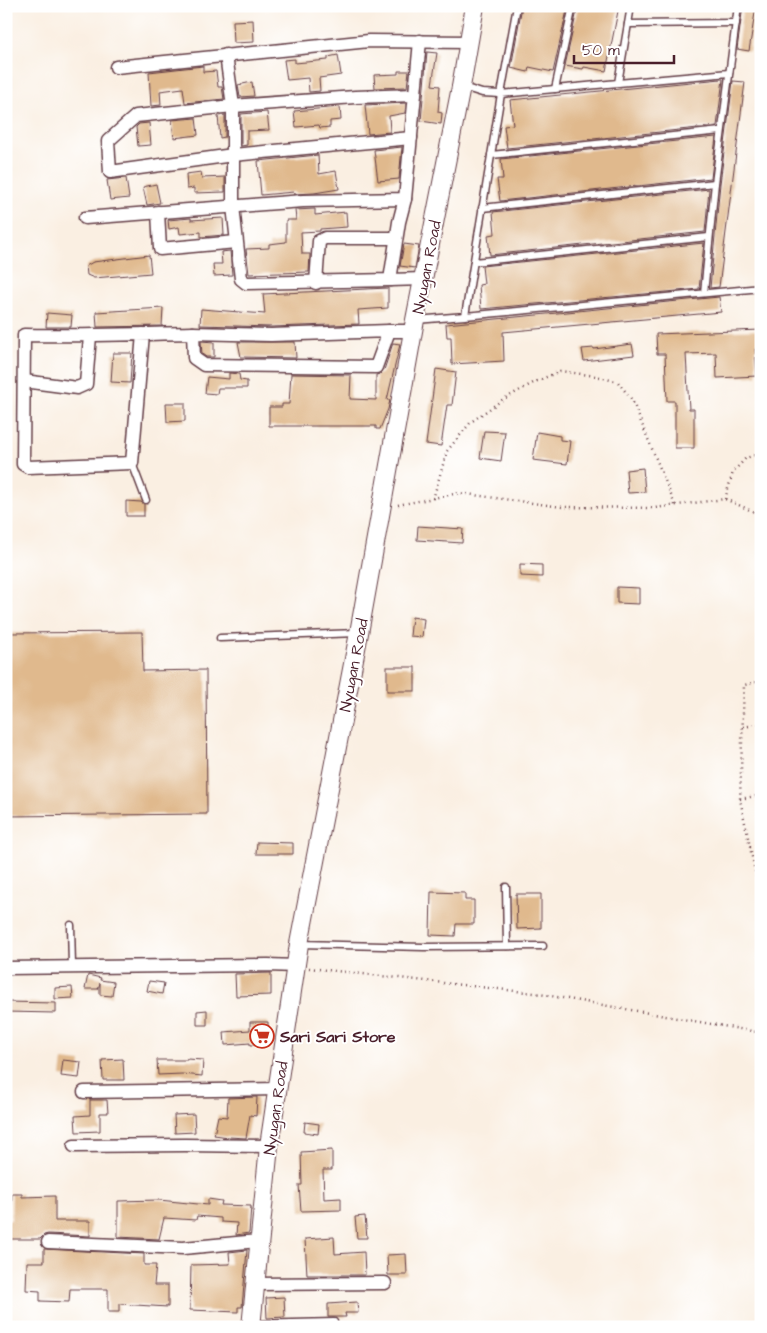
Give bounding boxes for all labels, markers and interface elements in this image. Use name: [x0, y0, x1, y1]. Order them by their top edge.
scale bar: [574, 32, 674, 64]
text: 50 m: [582, 40, 620, 61]
street label: Nyugan Road: [407, 219, 448, 316]
street label: Nyugan Road: [334, 617, 375, 714]
supermarket icon: Sari Sari Store: [249, 1023, 275, 1049]
place label: Sari Sari Store: [279, 1026, 396, 1048]
street label: Nyugan Road: [259, 1060, 294, 1157]

